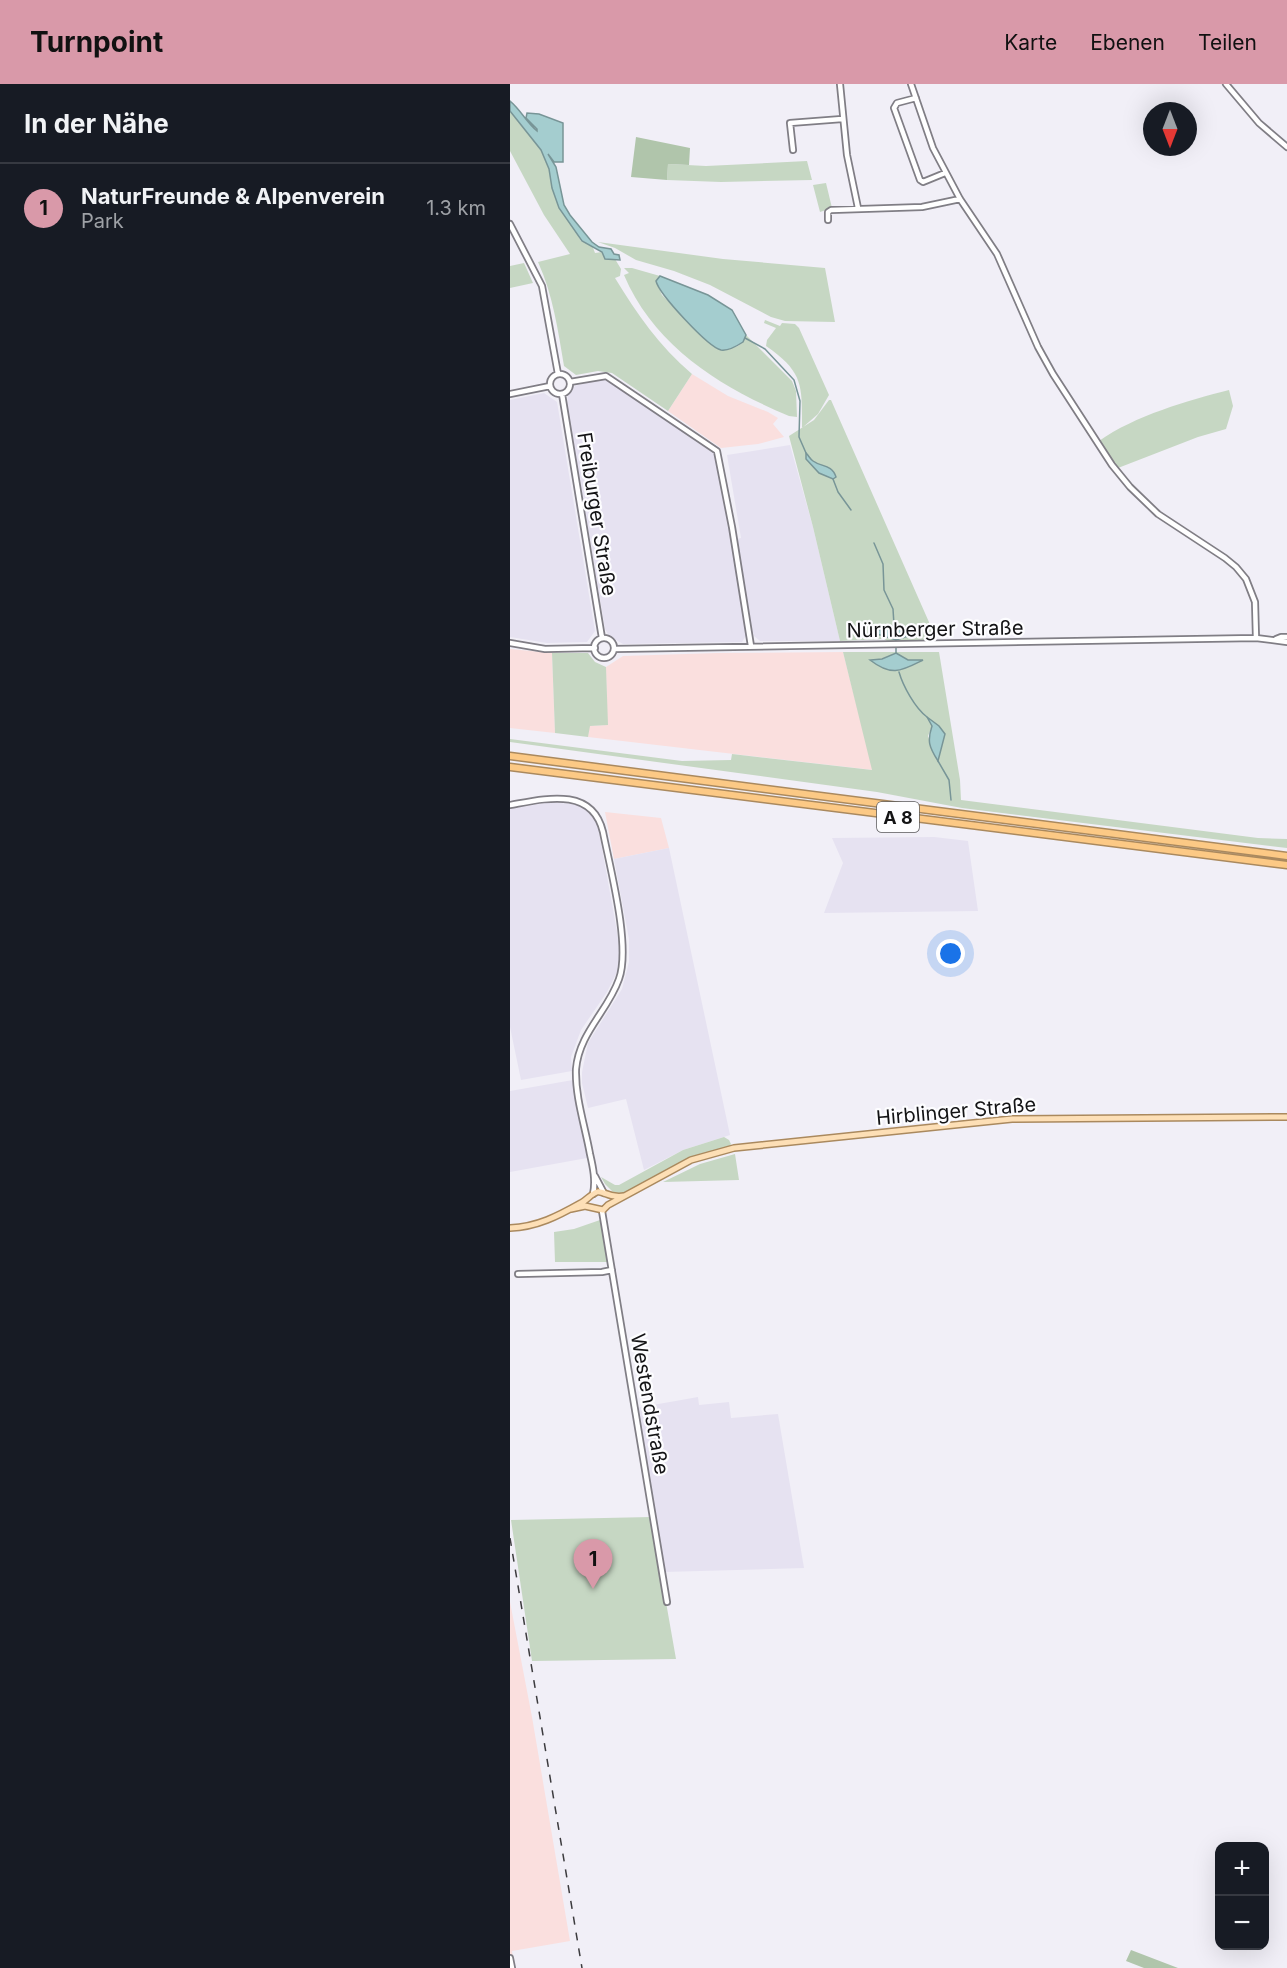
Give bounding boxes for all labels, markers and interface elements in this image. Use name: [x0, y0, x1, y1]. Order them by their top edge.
text: Turnpoint: [30, 25, 163, 59]
text: Karte: [1004, 30, 1057, 55]
text: Ebenen: [1090, 30, 1165, 55]
text: Teilen: [1198, 30, 1257, 55]
north arrow: [1143, 102, 1197, 156]
text: In der Nähe: [24, 108, 169, 139]
text: NaturFreunde & Alpenverein: [81, 183, 385, 209]
text: 1: [39, 196, 48, 220]
text: 1.3 km: [426, 196, 486, 220]
text: Park: [81, 209, 124, 233]
street label: Freiburger Straße: [572, 430, 622, 598]
street label: Nürnberger Straße: [846, 615, 1024, 643]
road number: A 8: [877, 802, 919, 832]
your location: [936, 939, 965, 968]
street label: Hirblinger Straße: [875, 1092, 1037, 1130]
street label: Westendstraße: [626, 1332, 674, 1476]
pin: 1: [574, 1540, 613, 1589]
map controls: [1215, 1842, 1269, 1950]
button: +: [1215, 1842, 1269, 1896]
button: −: [1215, 1896, 1269, 1950]

